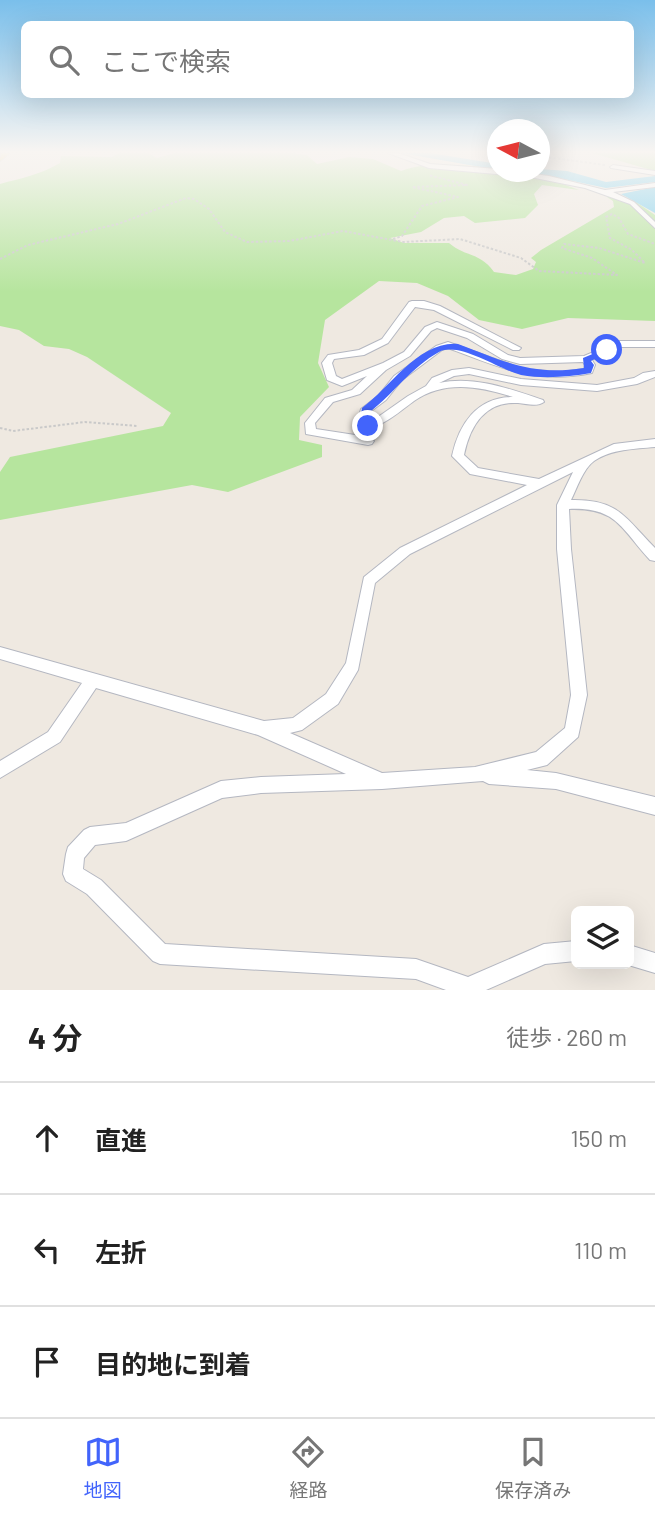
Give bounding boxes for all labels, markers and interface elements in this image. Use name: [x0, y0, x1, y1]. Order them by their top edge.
search box: [21, 21, 634, 98]
icon: search: [45, 41, 83, 79]
text: ここで検索: [101, 45, 231, 76]
north arrow: [487, 119, 550, 182]
route start: [591, 334, 622, 365]
route end: [352, 410, 383, 441]
map controls: [571, 906, 634, 969]
button: layers: [571, 906, 634, 969]
text: 4 分: [28, 1019, 82, 1055]
text: 徒歩 · 260 m: [506, 1023, 627, 1051]
icon: ahead: [28, 1119, 66, 1157]
text: 直進: [95, 1124, 147, 1155]
text: 150 m: [571, 1124, 627, 1152]
icon: left: [28, 1231, 66, 1269]
text: 左折: [95, 1236, 147, 1267]
text: 110 m: [574, 1236, 627, 1264]
icon: arrive: [28, 1343, 66, 1381]
text: 目的地に到着: [95, 1348, 251, 1379]
tab: 地図: [84, 1433, 122, 1502]
tab: 経路: [289, 1433, 327, 1502]
tab: 保存済み: [495, 1433, 571, 1502]

